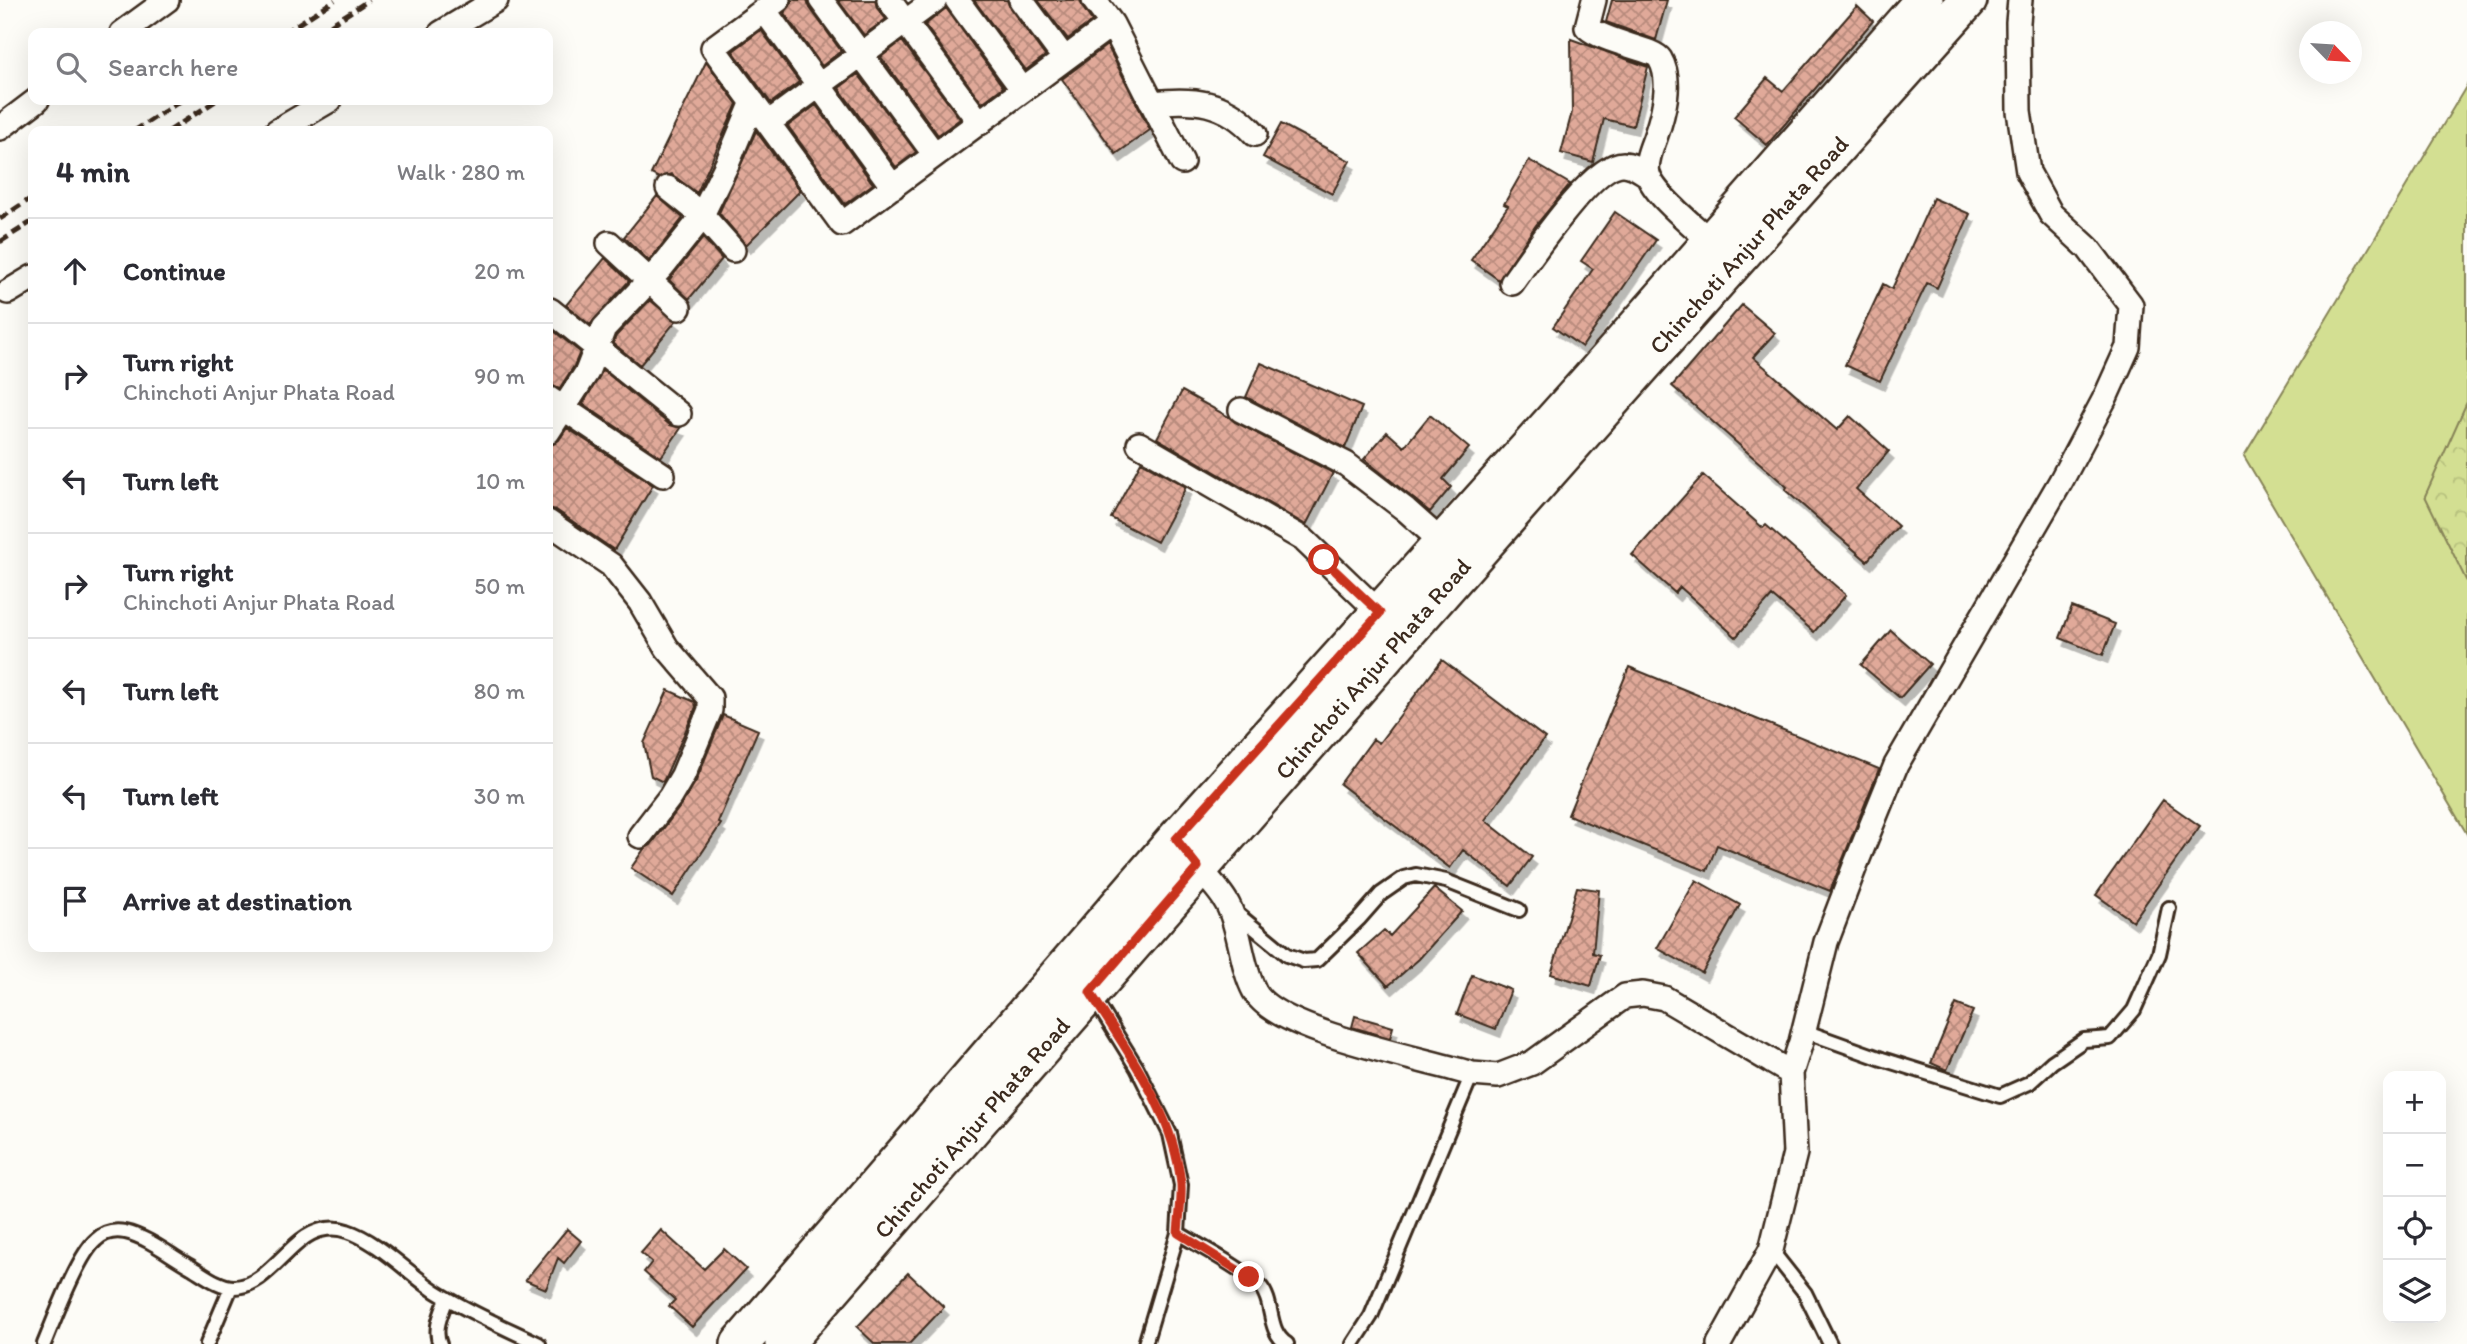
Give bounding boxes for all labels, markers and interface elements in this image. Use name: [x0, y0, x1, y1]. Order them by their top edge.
north arrow: [2299, 21, 2362, 84]
search box: [28, 28, 553, 105]
icon: search: [52, 48, 90, 86]
text: Search here: [108, 51, 238, 83]
street label: Chinchoti Anjur Phata Road: [1643, 129, 1854, 360]
text: 4 min: [56, 153, 130, 190]
text: Walk · 280 m: [397, 158, 525, 186]
icon: ahead: [56, 252, 94, 290]
text: Continue: [123, 255, 226, 287]
text: 20 m: [474, 257, 525, 285]
text: Turn right: [123, 346, 234, 378]
icon: right: [56, 357, 94, 395]
text: 90 m: [474, 362, 525, 390]
text: Chinchoti Anjur Phata Road: [123, 378, 395, 406]
icon: left: [56, 462, 94, 500]
text: Turn left: [123, 465, 219, 497]
text: 10 m: [476, 467, 525, 495]
route start: [1308, 544, 1339, 575]
street label: Chinchoti Anjur Phata Road: [1269, 552, 1477, 785]
text: Turn right: [123, 556, 234, 588]
icon: right: [56, 567, 94, 605]
text: 50 m: [474, 572, 525, 600]
text: Chinchoti Anjur Phata Road: [123, 588, 395, 616]
icon: left: [56, 672, 94, 710]
text: Turn left: [123, 675, 219, 707]
text: 80 m: [474, 677, 525, 705]
icon: left: [56, 777, 94, 815]
text: Turn left: [123, 780, 219, 812]
text: 30 m: [474, 782, 525, 810]
icon: arrive: [56, 882, 94, 920]
text: Arrive at destination: [123, 885, 352, 917]
street label: Chinchoti Anjur Phata Road: [868, 1011, 1076, 1244]
map controls: [2383, 1071, 2446, 1323]
button: +: [2383, 1071, 2446, 1134]
button: −: [2383, 1134, 2446, 1197]
button: locate: [2383, 1197, 2446, 1260]
button: layers: [2383, 1260, 2446, 1323]
route end: [1233, 1261, 1264, 1292]

